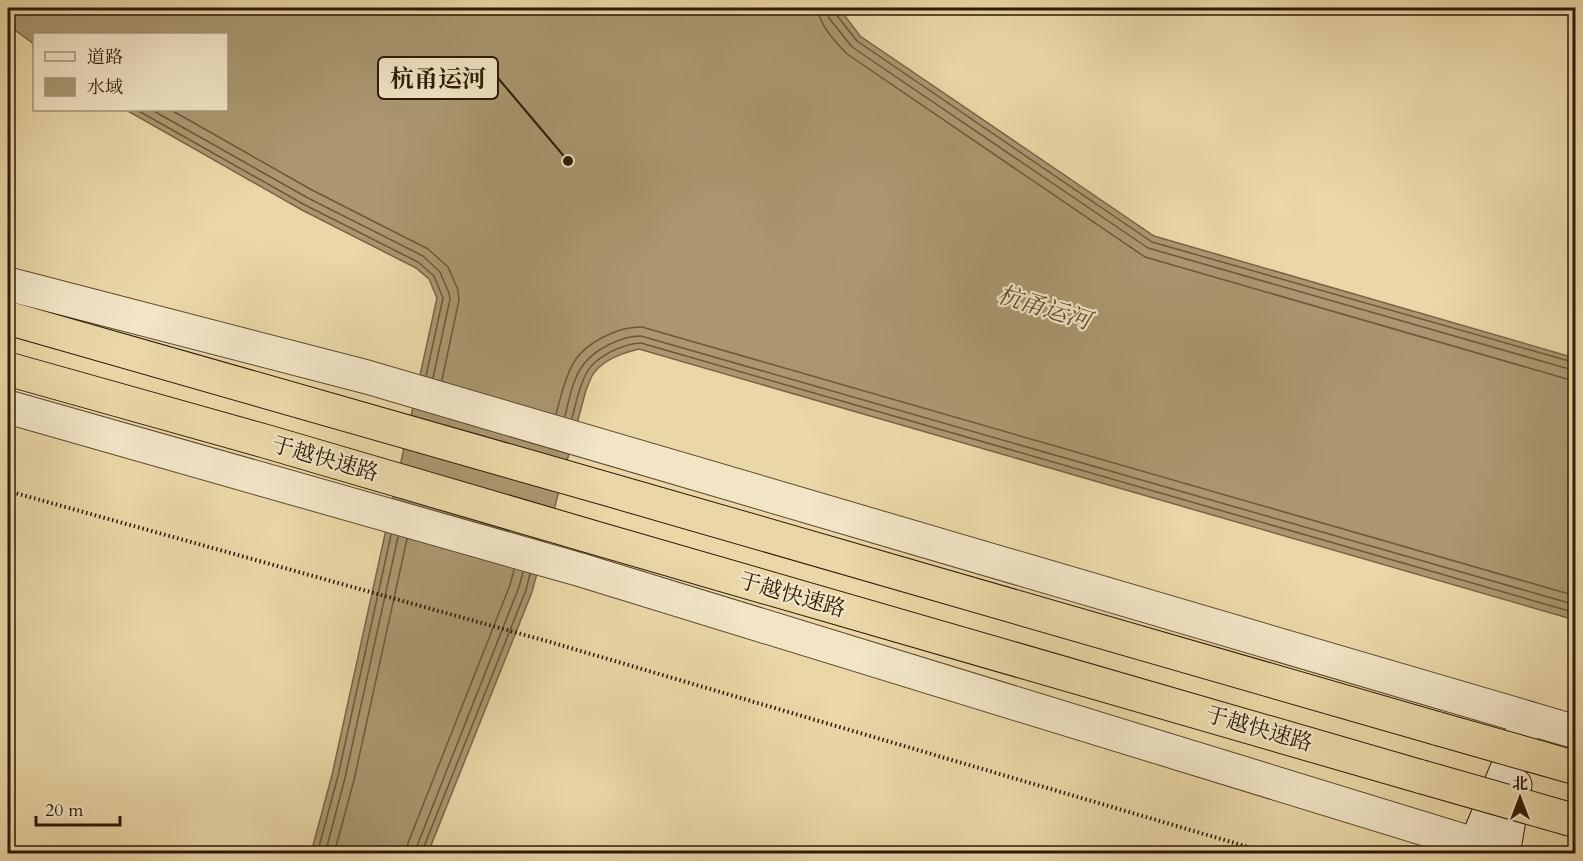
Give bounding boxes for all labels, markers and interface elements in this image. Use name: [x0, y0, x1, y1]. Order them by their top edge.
legend: [33, 33, 228, 111]
text: 道路: [87, 45, 123, 70]
callout: 杭甬运河: [378, 57, 498, 99]
text: 杭甬运河: [390, 63, 486, 96]
text: 水域: [87, 75, 123, 100]
water label: 杭甬运河: [993, 278, 1099, 339]
street label: 于越快速路: [268, 429, 382, 489]
street label: 于越快速路: [735, 565, 849, 625]
street label: 于越快速路: [1202, 699, 1316, 759]
north arrow: [1490, 768, 1550, 828]
text: 北: [1512, 773, 1528, 795]
scale bar: [36, 789, 120, 827]
text: 20 m: [45, 798, 84, 823]

